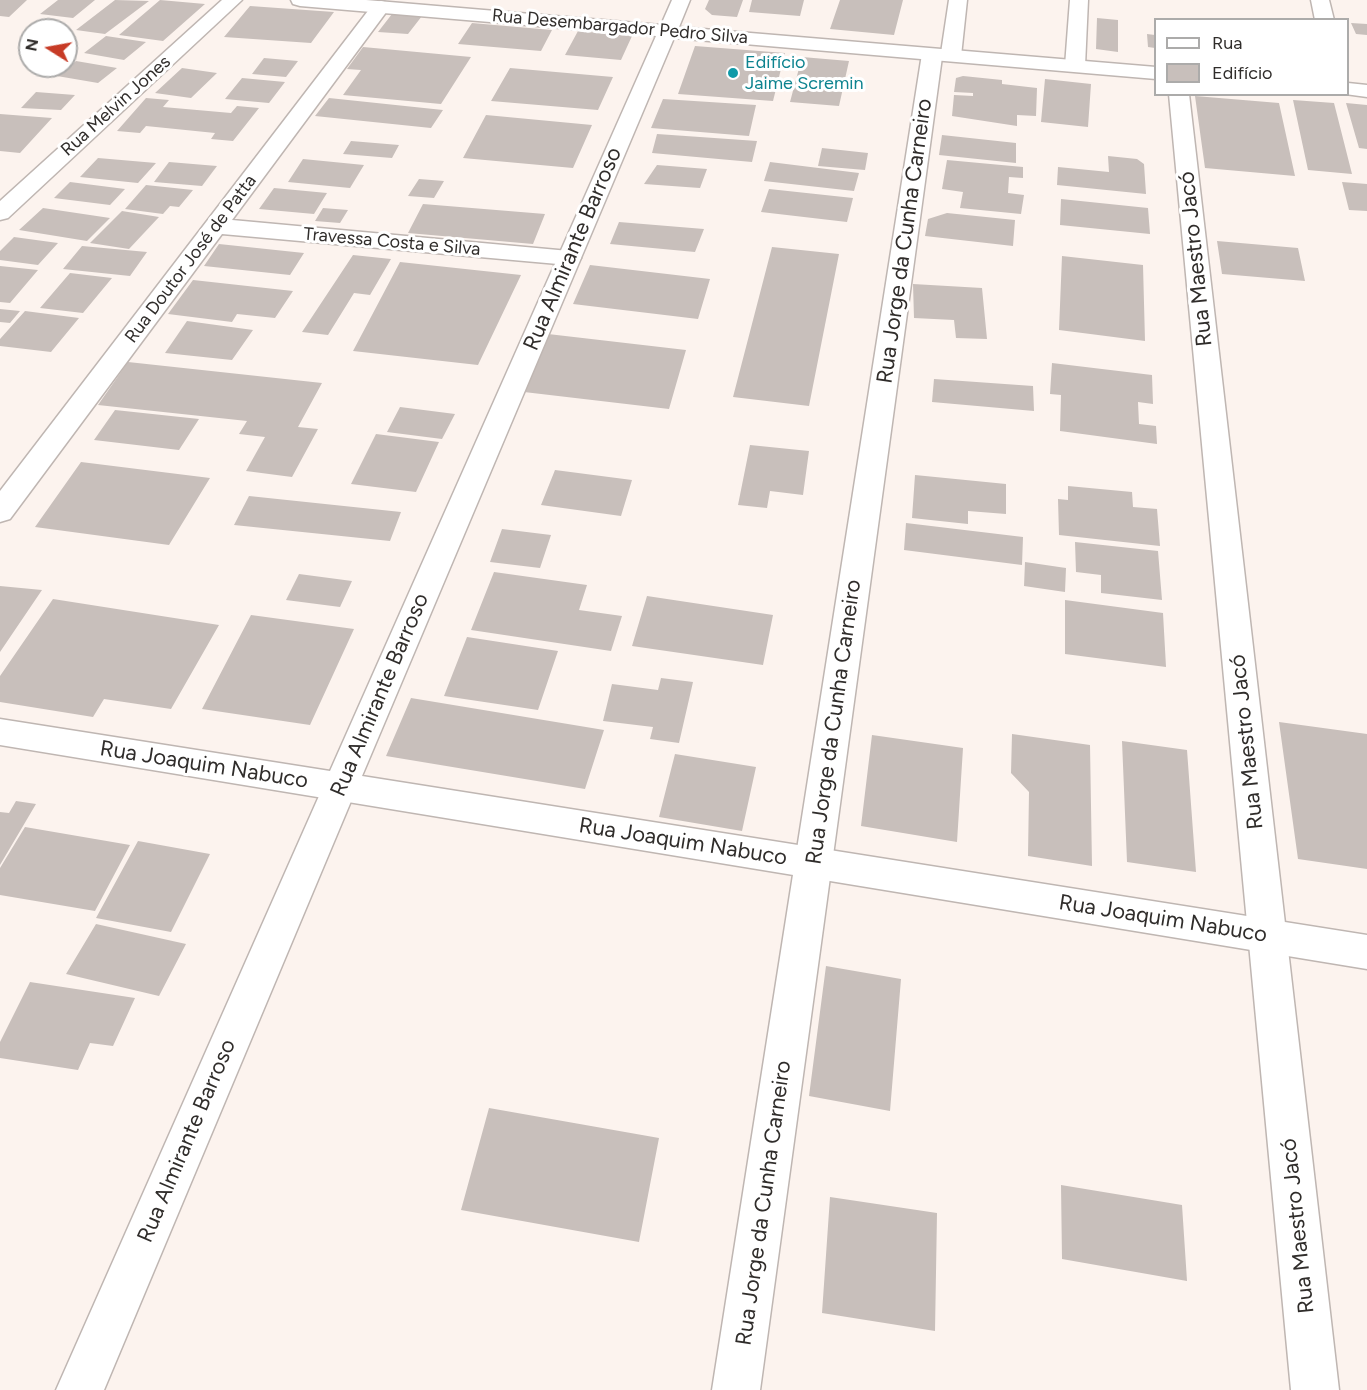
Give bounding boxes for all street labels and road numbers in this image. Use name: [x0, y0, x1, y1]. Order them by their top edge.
street label: Rua Desembargador Pedro Silva: [491, 5, 749, 49]
street label: Rua Melvin Jones: [57, 51, 175, 161]
street label: Rua Jorge da Cunha Carneiro: [872, 97, 938, 385]
street label: Rua Almirante Barroso: [518, 143, 628, 355]
street label: Rua Maestro Jacó: [1174, 170, 1218, 348]
street label: Rua Doutor José de Patta: [121, 171, 261, 347]
street label: Travessa Costa e Silva: [303, 224, 481, 260]
street label: Rua Jorge da Cunha Carneiro: [801, 578, 867, 866]
street label: Rua Almirante Barroso: [325, 589, 435, 801]
street label: Rua Maestro Jacó: [1225, 653, 1269, 831]
street label: Rua Joaquim Nabuco: [98, 736, 310, 794]
street label: Rua Joaquim Nabuco: [577, 813, 789, 871]
street label: Rua Joaquim Nabuco: [1057, 890, 1269, 948]
street label: Rua Almirante Barroso: [132, 1035, 242, 1247]
street label: Rua Jorge da Cunha Carneiro: [731, 1059, 797, 1347]
street label: Rua Maestro Jacó: [1276, 1137, 1320, 1315]

